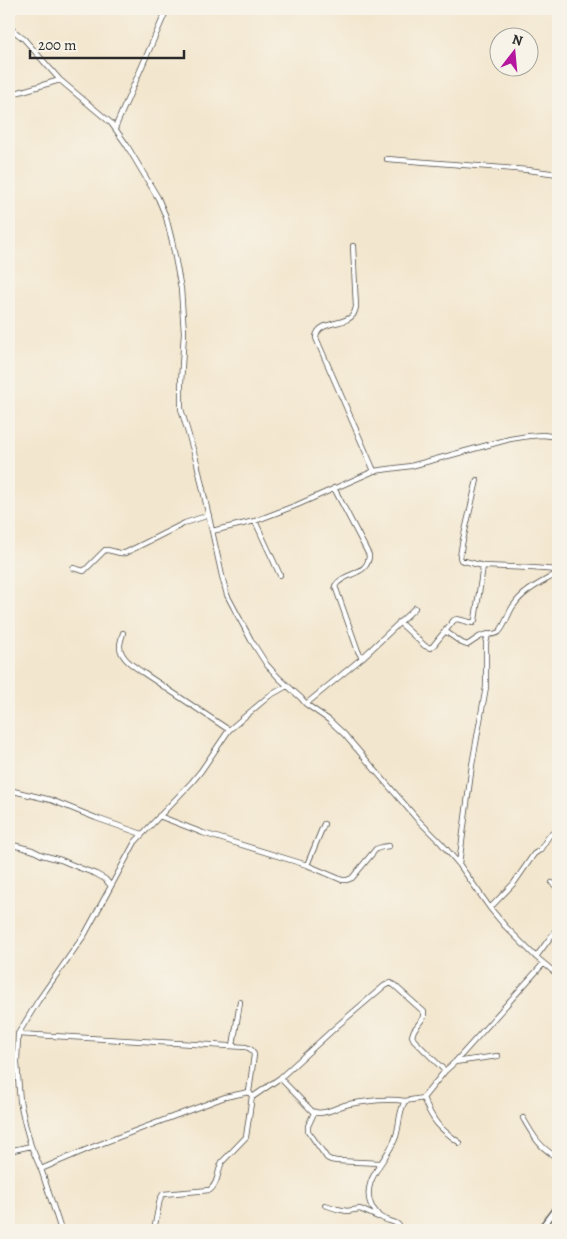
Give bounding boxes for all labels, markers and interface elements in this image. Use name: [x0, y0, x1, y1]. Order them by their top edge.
scale bar: [30, 28, 184, 60]
north arrow: [490, 28, 540, 78]
text: N: [510, 29, 525, 51]
text: 200 m: [38, 35, 77, 55]

